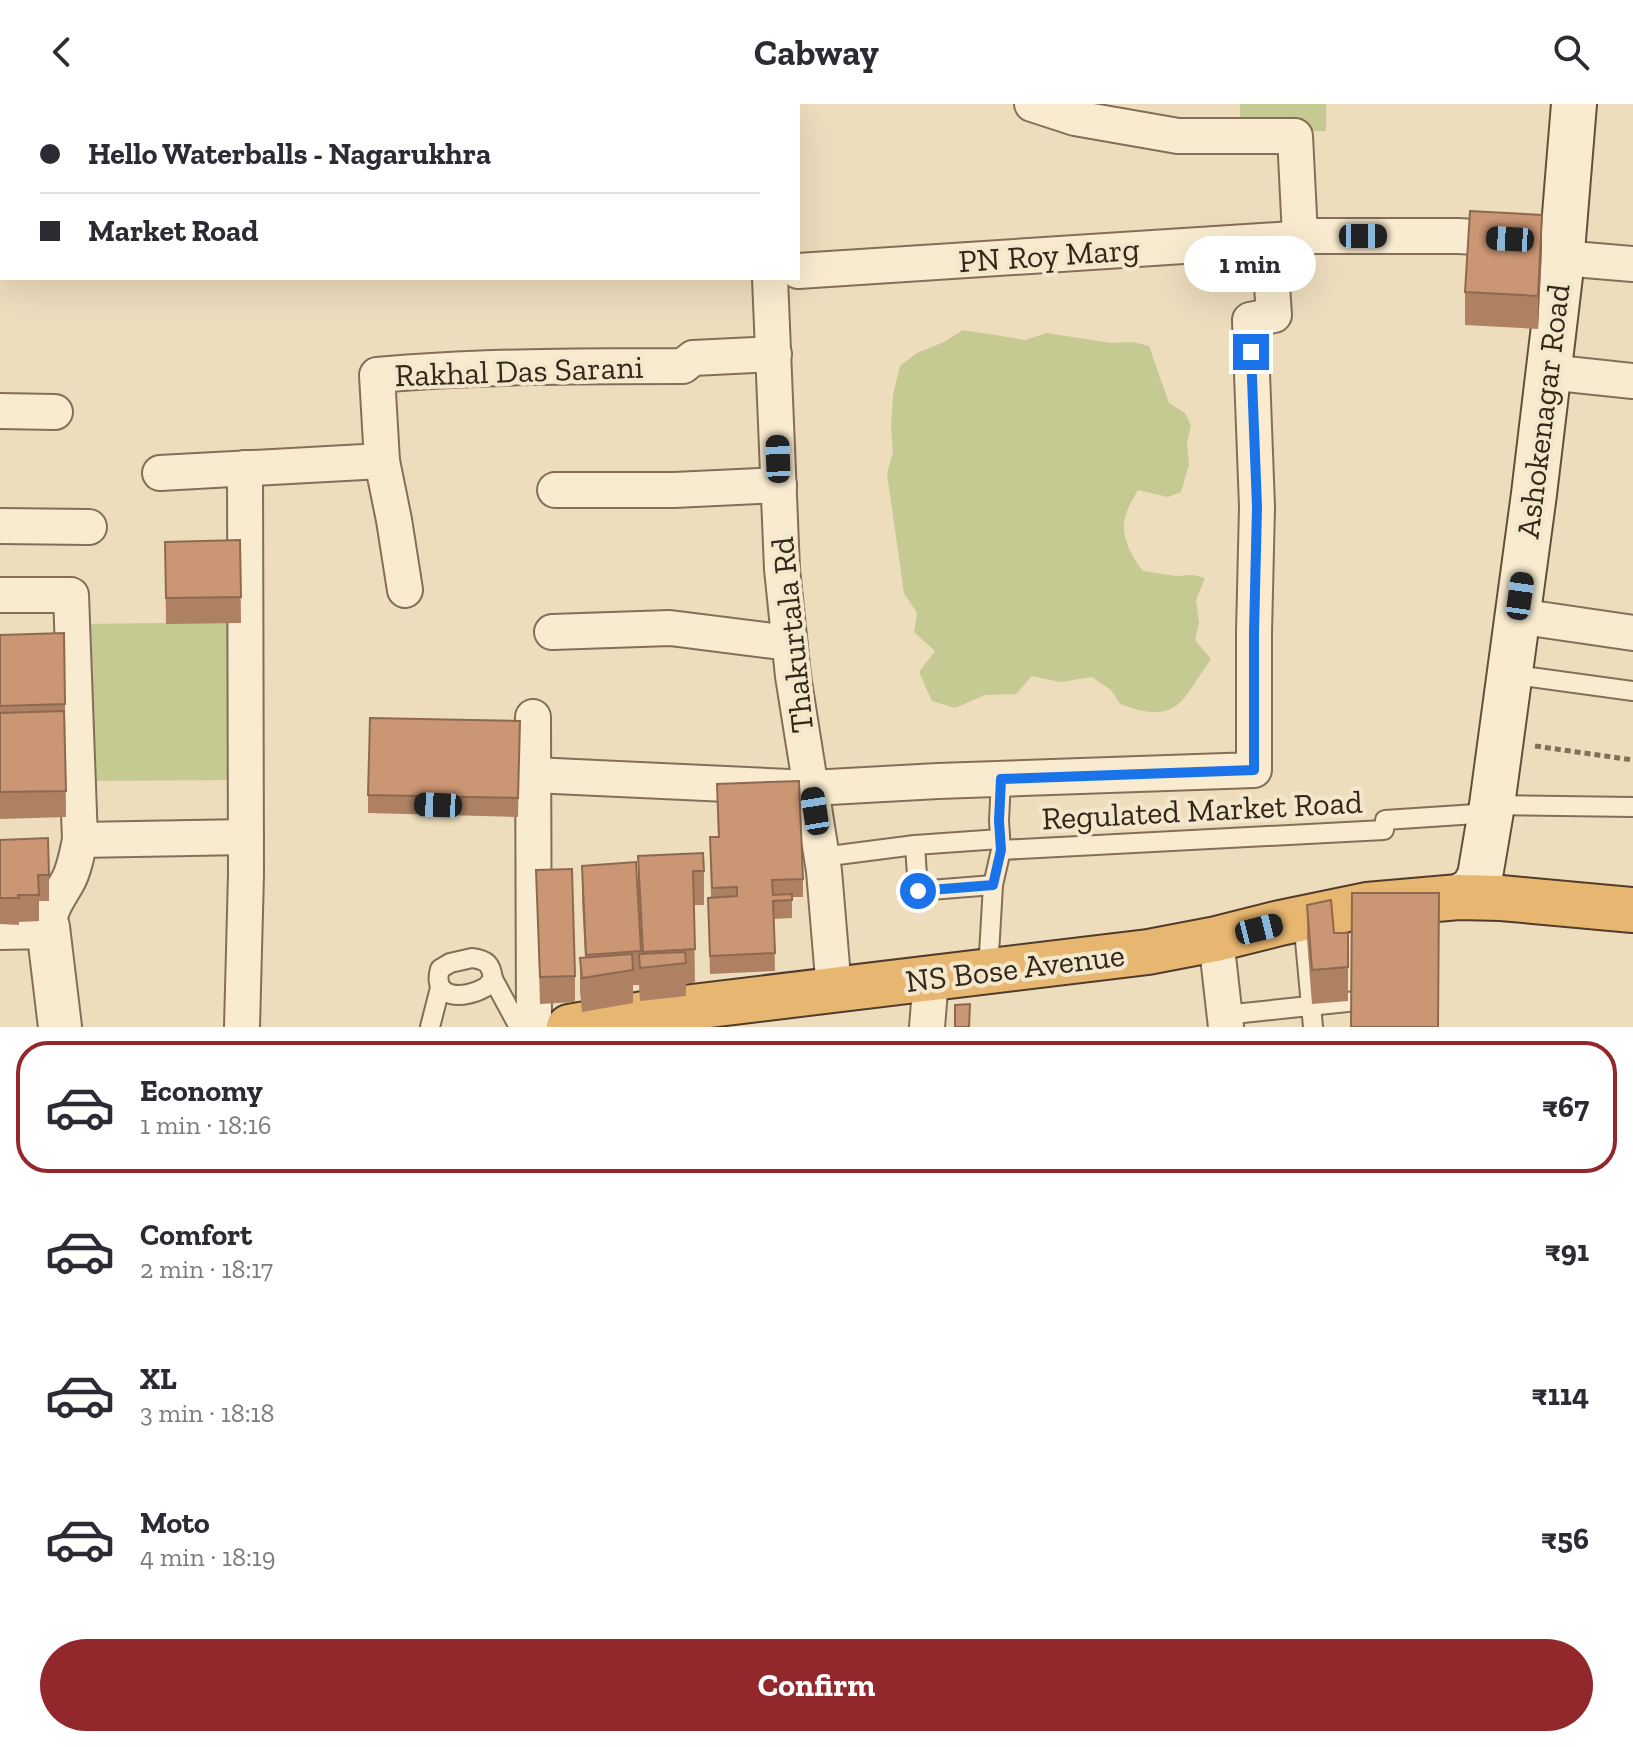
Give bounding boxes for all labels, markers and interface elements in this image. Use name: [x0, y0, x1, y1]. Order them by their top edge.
icon: back: [40, 30, 84, 74]
icon: search: [1549, 30, 1593, 74]
text: Cabway: [754, 31, 879, 74]
text: Hello Waterballs - Nagarukhra: [88, 136, 491, 172]
text: Market Road: [88, 213, 258, 249]
car: [1339, 224, 1387, 248]
car: [1485, 226, 1535, 252]
street label: PN Roy Marg: [957, 230, 1141, 280]
callout: 1 min: [1185, 236, 1317, 292]
text: 1 min: [1219, 248, 1281, 280]
street label: Ashokenagar Road: [1509, 281, 1578, 540]
route end: [1233, 334, 1269, 370]
street label: Rakhal Das Sarani: [394, 348, 644, 394]
car: [765, 435, 791, 483]
street label: Thakurtala Rd: [763, 535, 821, 735]
car: [1505, 571, 1535, 621]
street label: Regulated Market Road: [1041, 783, 1364, 837]
car: [799, 785, 831, 837]
car: [414, 792, 462, 818]
route start: [900, 873, 936, 909]
car: [1233, 912, 1285, 946]
street label: NS Bose Avenue: [903, 936, 1127, 1000]
icon: car: [44, 1071, 116, 1143]
text: Economy: [140, 1073, 263, 1109]
text: ₹67: [1542, 1089, 1589, 1125]
text: 1 min · 18:16: [140, 1109, 272, 1141]
icon: car: [44, 1215, 116, 1287]
text: Comfort: [140, 1217, 252, 1253]
text: ₹91: [1545, 1233, 1589, 1269]
text: 2 min · 18:17: [140, 1253, 273, 1285]
icon: car: [44, 1359, 116, 1431]
text: XL: [140, 1361, 177, 1397]
text: ₹114: [1531, 1377, 1589, 1413]
text: 3 min · 18:18: [140, 1397, 275, 1429]
icon: car: [44, 1503, 116, 1575]
text: Moto: [140, 1505, 210, 1541]
text: ₹56: [1541, 1521, 1589, 1557]
text: 4 min · 18:19: [140, 1541, 276, 1573]
button: Confirm: [40, 1639, 1593, 1731]

